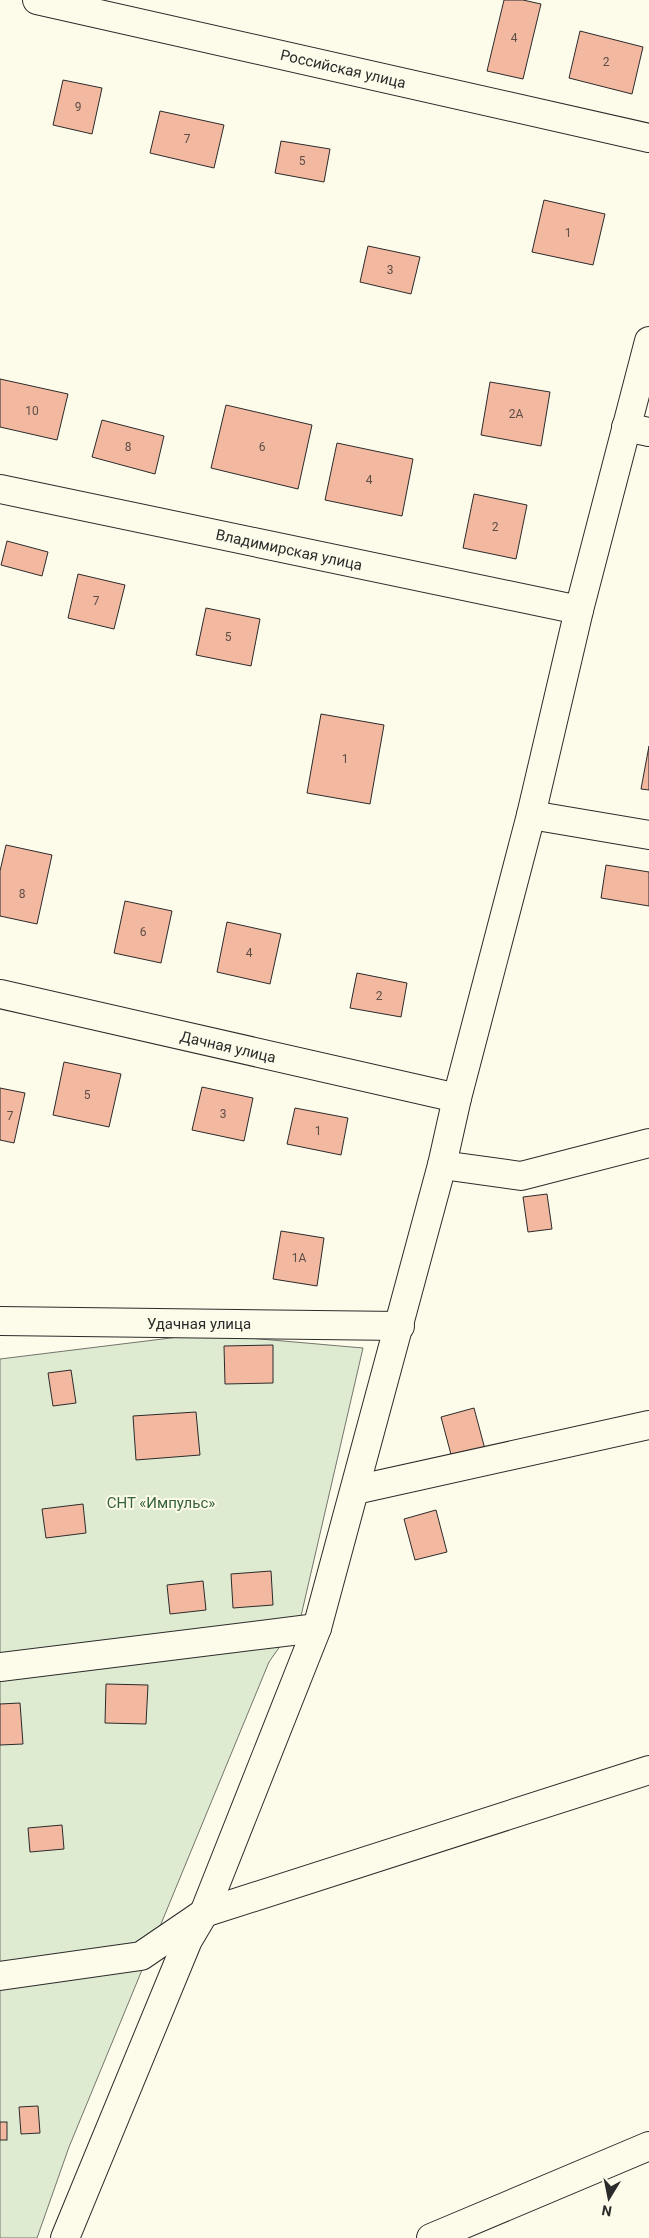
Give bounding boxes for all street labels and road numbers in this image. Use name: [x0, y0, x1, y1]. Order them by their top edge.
street label: Российская улица: [279, 46, 407, 92]
street label: Владимирская улица: [214, 526, 364, 574]
street label: Дачная улица: [178, 1027, 278, 1067]
street label: Удачная улица: [147, 1315, 251, 1333]

